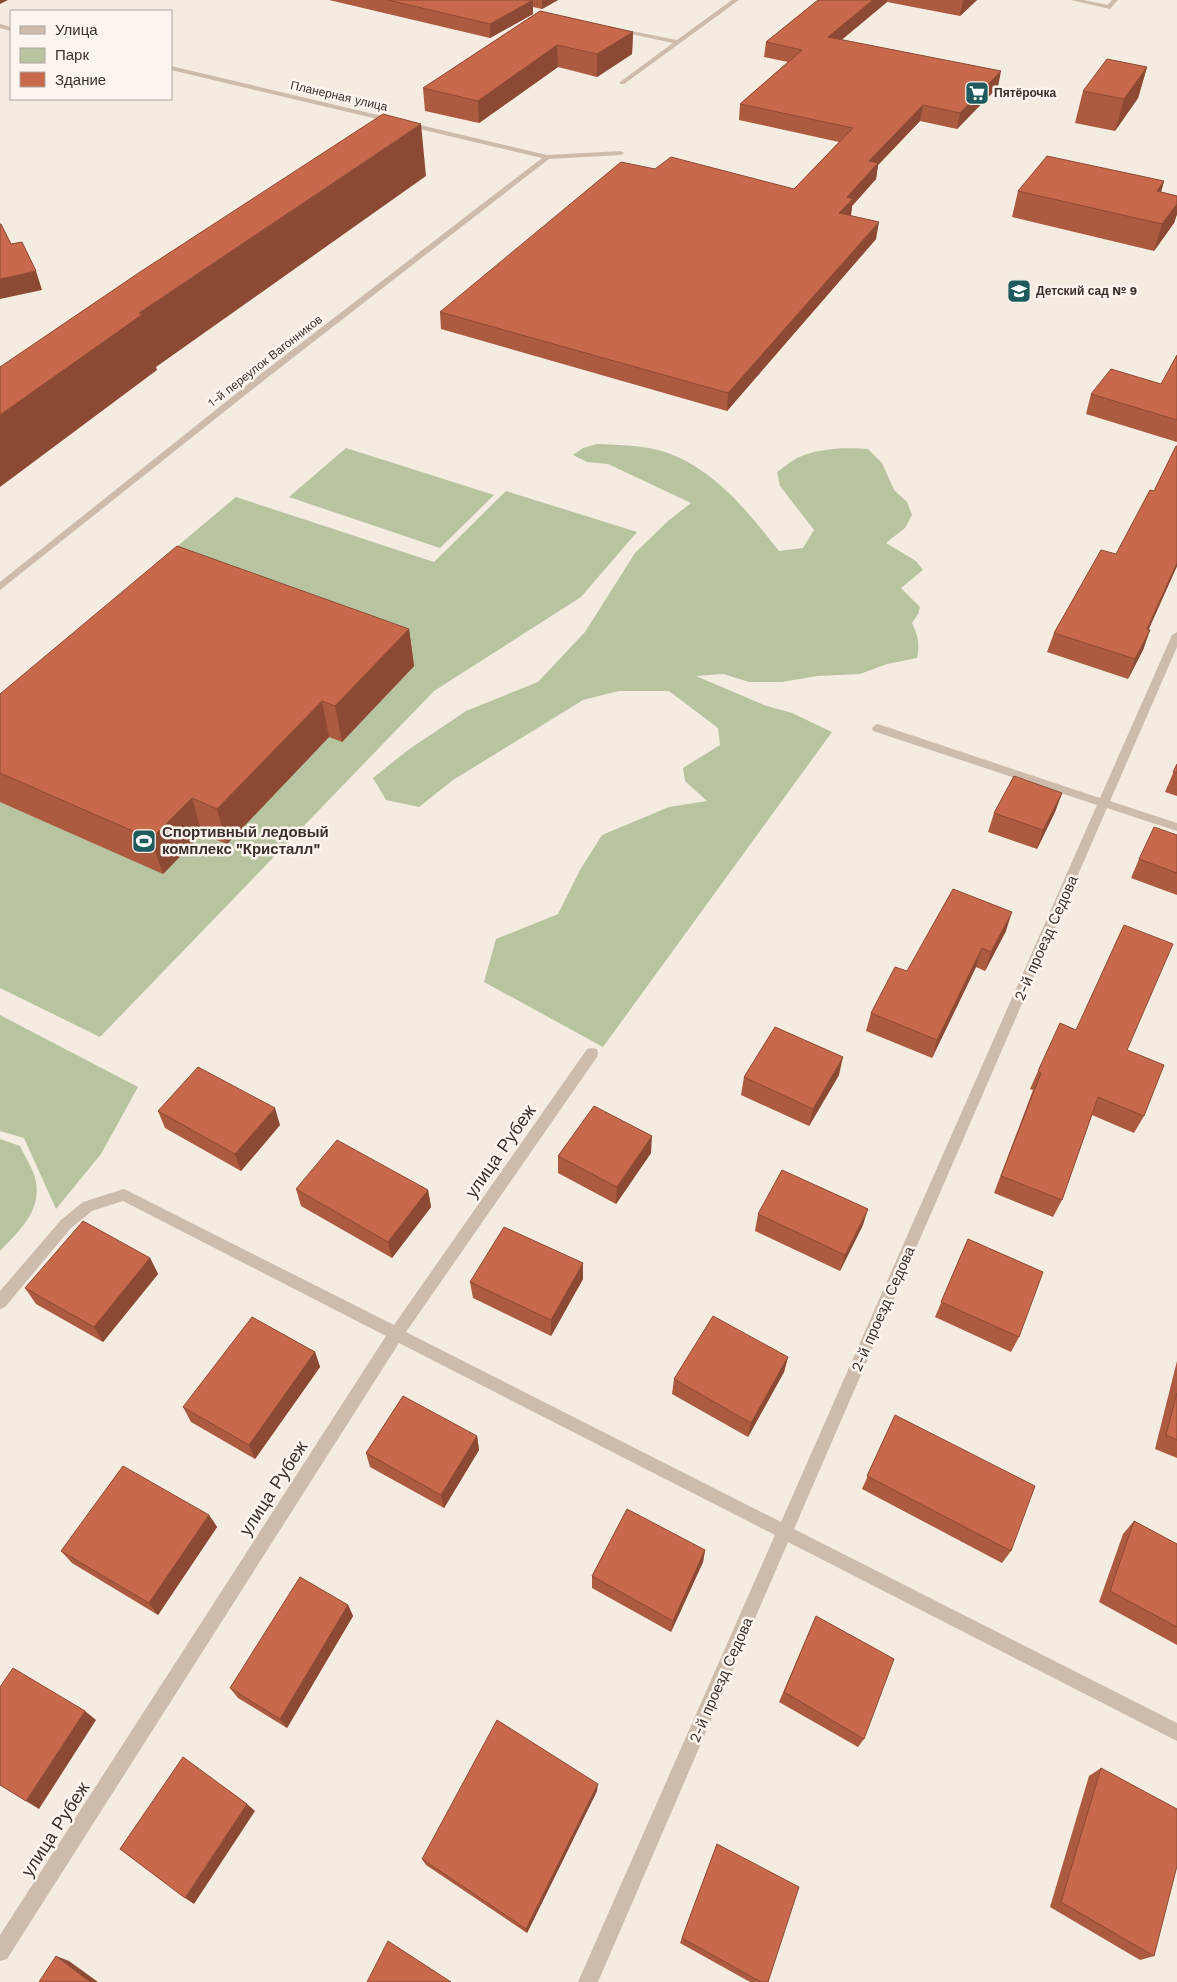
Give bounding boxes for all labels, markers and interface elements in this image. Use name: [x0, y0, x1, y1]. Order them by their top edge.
legend: [10, 10, 172, 100]
text: Улица: [55, 21, 98, 39]
text: Парк: [55, 46, 89, 64]
text: Здание: [55, 71, 106, 89]
street label: Планерная улица: [289, 78, 389, 114]
supermarket icon: Пятёрочка: [964, 80, 990, 106]
place label: Пятёрочка: [994, 86, 1057, 100]
school or university icon: Детский сад № 9: [1006, 278, 1032, 304]
place label: Детский сад № 9: [1036, 284, 1137, 298]
street label: 1-й переулок Вагонников: [205, 312, 325, 410]
place label: Спортивный ледовый комплекс "Кристалл": [162, 823, 329, 858]
sports icon: Спортивный ледовый комплекс "Кристалл": [131, 828, 157, 854]
street label: 2-й проезд Седова: [1010, 872, 1082, 1003]
street label: улица Рубеж: [460, 1100, 540, 1202]
street label: 2-й проезд Седова: [847, 1243, 919, 1374]
street label: улица Рубеж: [235, 1437, 311, 1539]
street label: 2-й проезд Седова: [685, 1614, 757, 1745]
street label: улица Рубеж: [17, 1778, 93, 1880]

